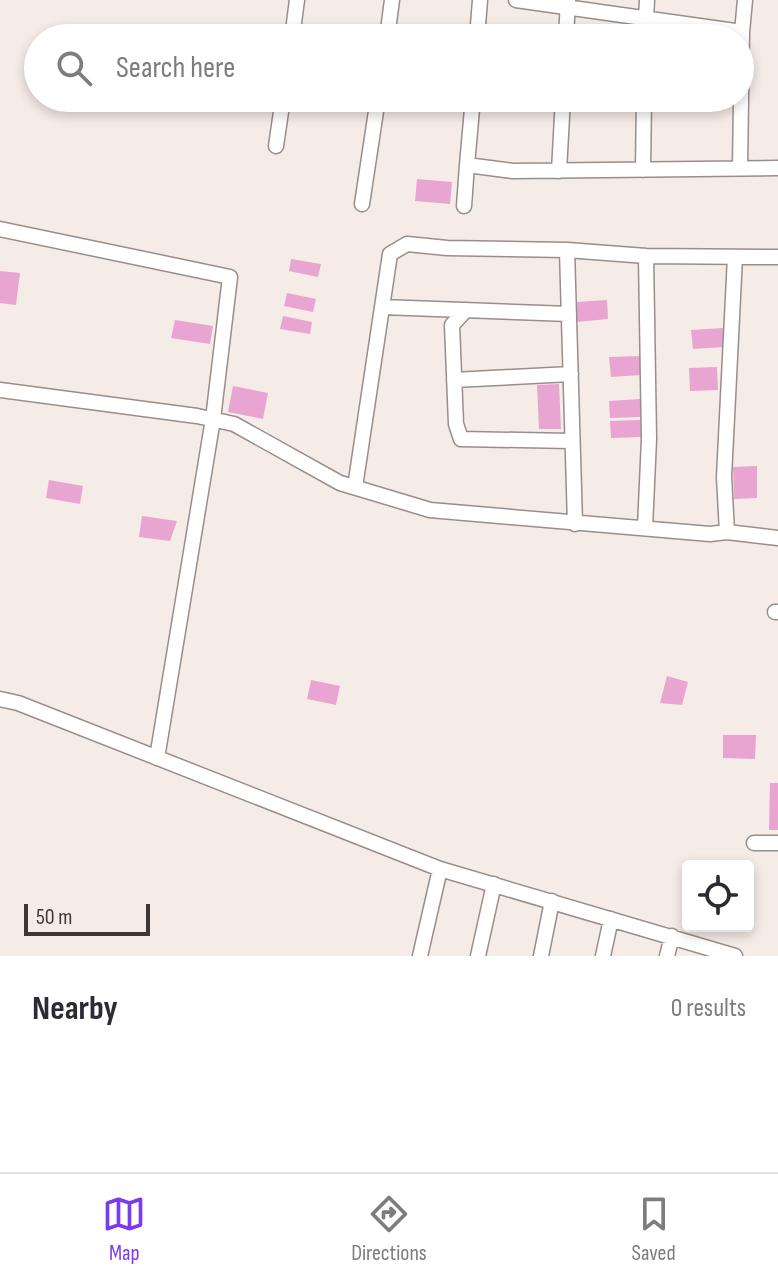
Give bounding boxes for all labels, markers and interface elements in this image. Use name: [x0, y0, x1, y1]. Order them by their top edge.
search box: [24, 24, 754, 112]
icon: search: [52, 46, 96, 90]
text: Search here: [116, 50, 235, 86]
map controls: [682, 860, 754, 932]
button: locate: [682, 860, 754, 932]
scale bar: [24, 900, 150, 936]
text: 50 m: [36, 904, 72, 931]
text: Nearby: [32, 988, 118, 1029]
text: 0 results: [671, 993, 746, 1024]
tab: Map: [102, 1192, 146, 1267]
tab: Directions: [351, 1192, 427, 1267]
tab: Saved: [632, 1192, 676, 1267]

